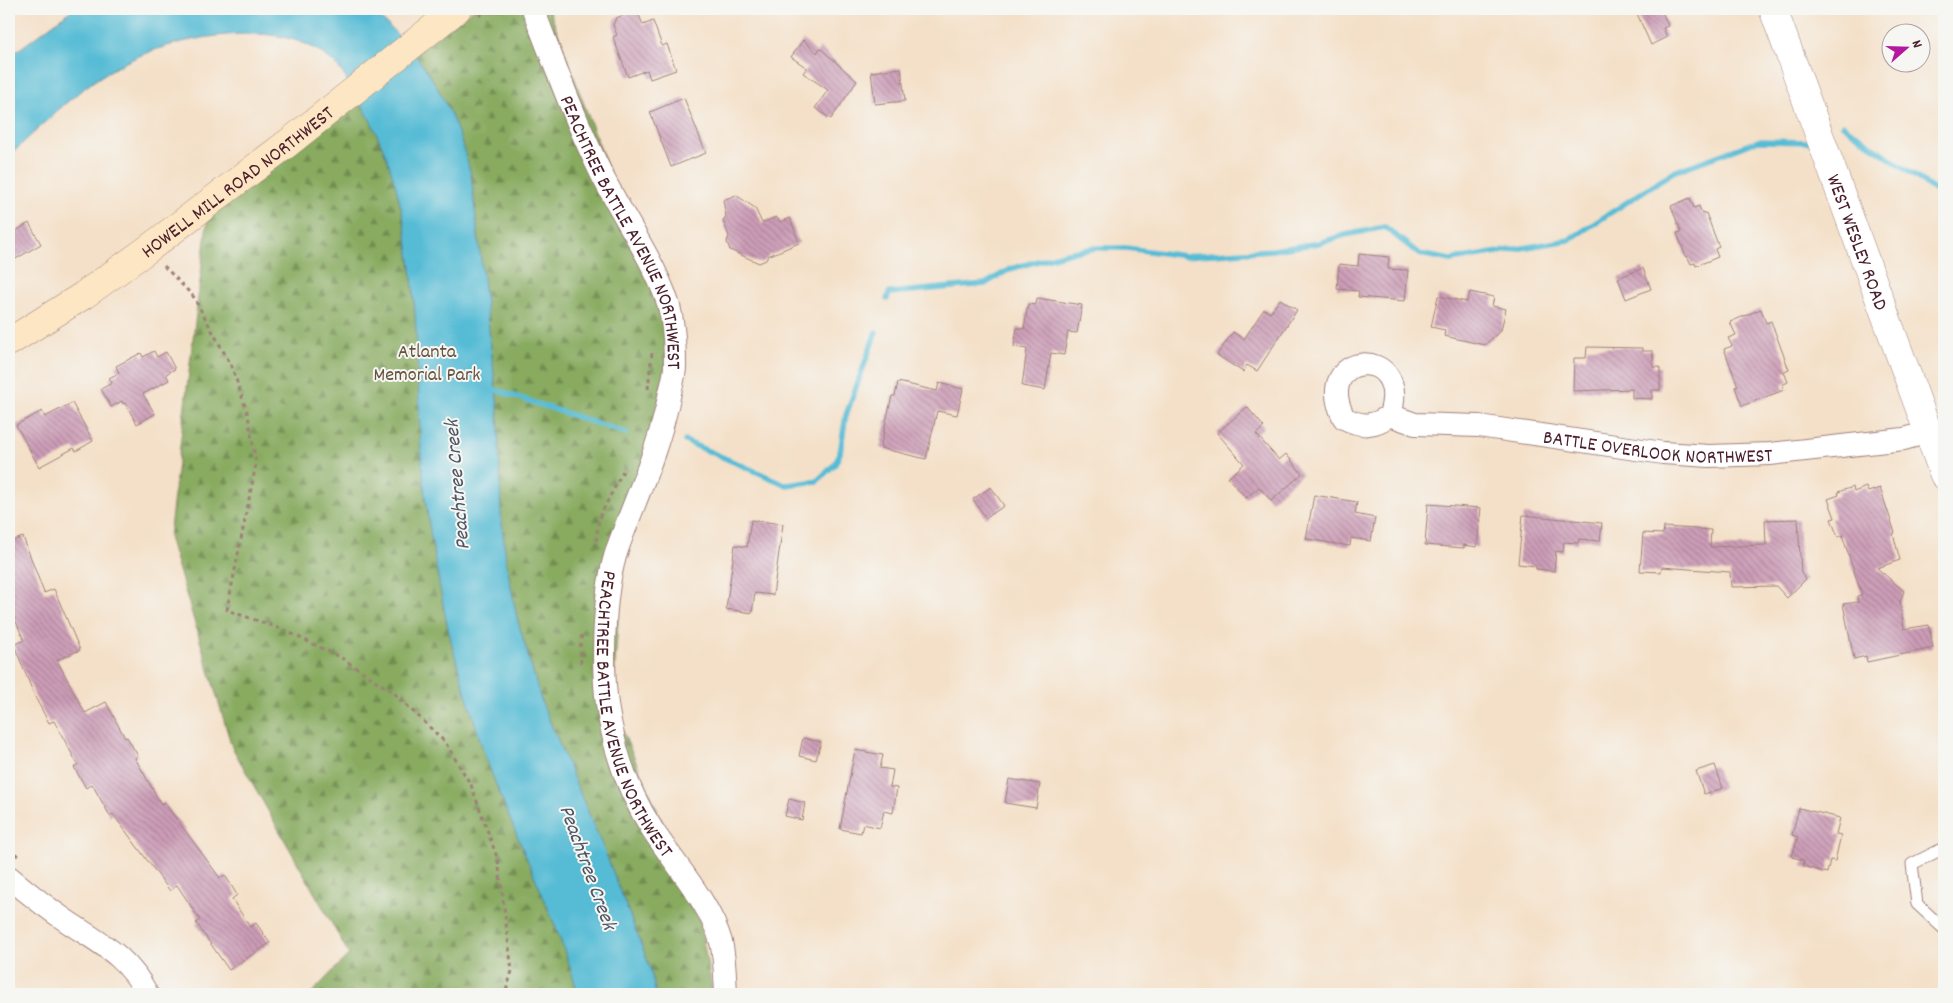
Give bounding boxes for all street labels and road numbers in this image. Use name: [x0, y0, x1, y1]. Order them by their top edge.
street label: PEACHTREE BATTLE AVENUE NORTHWEST: [551, 92, 686, 369]
street label: HOWELL MILL ROAD NORTHWEST: [136, 101, 341, 266]
street label: WEST WESLEY ROAD: [1818, 171, 1893, 315]
street label: BATTLE OVERLOOK NORTHWEST: [1541, 425, 1773, 473]
street label: PEACHTREE BATTLE AVENUE NORTHWEST: [587, 568, 678, 864]

